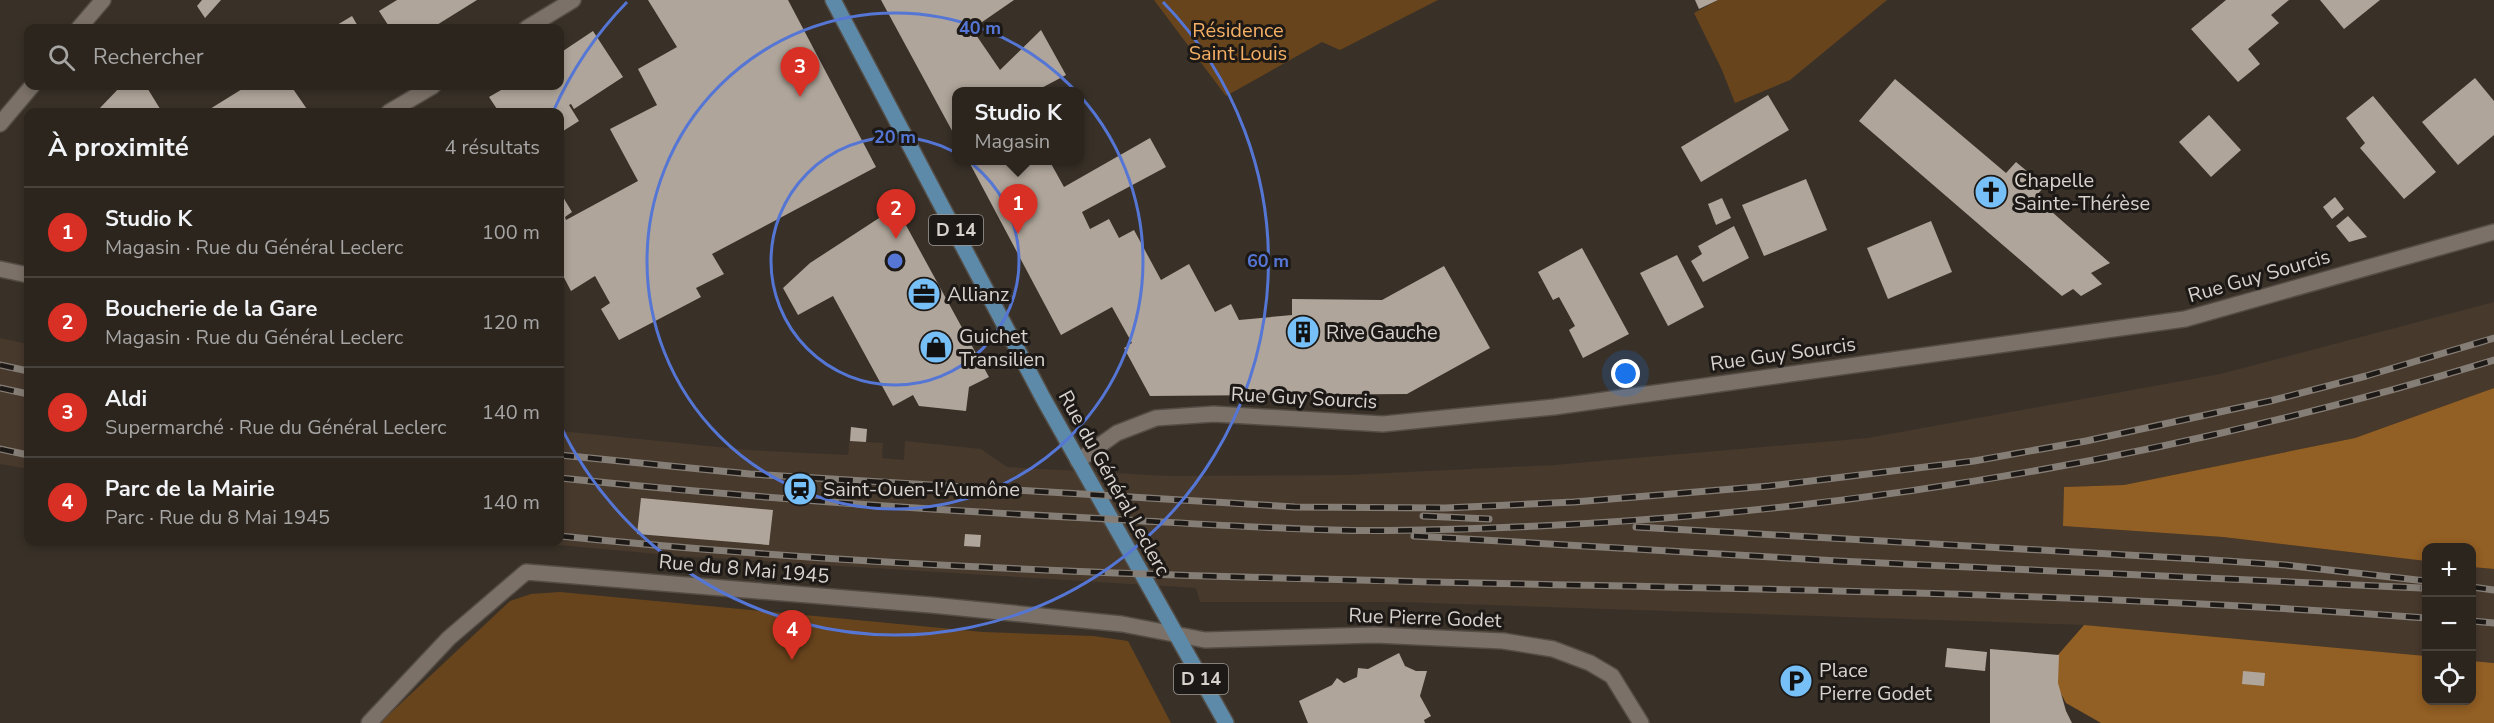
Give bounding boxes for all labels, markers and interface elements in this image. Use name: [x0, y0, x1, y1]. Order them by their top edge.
text: 40 m: [959, 16, 1001, 40]
park label: Résidence Saint Louis: [1189, 17, 1287, 67]
search box: [24, 24, 564, 90]
icon: search: [45, 41, 78, 74]
text: Rechercher: [93, 42, 204, 72]
pin: 3: [780, 48, 820, 97]
popup: [952, 87, 1084, 165]
text: Studio K: [975, 98, 1062, 128]
text: 20 m: [874, 125, 916, 149]
text: Magasin: [975, 128, 1050, 155]
text: À proximité: [48, 130, 189, 165]
text: 4 résultats: [444, 134, 540, 161]
place label: Chapelle Sainte-Thérèse: [2014, 167, 2150, 217]
church icon: Chapelle Sainte-Thérèse: [1973, 174, 2009, 210]
pin: 1: [998, 184, 1038, 234]
pin: 2: [876, 190, 916, 239]
text: Studio K: [105, 204, 192, 234]
road number: D 14: [929, 215, 983, 245]
text: 1: [62, 219, 74, 246]
text: 100 m: [482, 219, 540, 246]
text: Magasin · Rue du Général Leclerc: [105, 234, 403, 261]
street label: Rue Guy Sourcis: [2185, 243, 2333, 309]
text: 60 m: [1247, 249, 1289, 273]
centre of rings: [885, 251, 905, 271]
office icon: Allianz: [906, 276, 942, 312]
place label: Allianz: [947, 281, 1009, 308]
text: Boucherie de la Gare: [105, 294, 317, 324]
text: 2: [62, 309, 74, 336]
text: 120 m: [482, 309, 540, 336]
building icon: Rive Gauche: [1285, 314, 1321, 350]
place label: Rive Gauche: [1326, 319, 1438, 346]
place label: Guichet Transilien: [959, 323, 1045, 373]
text: Magasin · Rue du Général Leclerc: [105, 324, 403, 351]
shop icon: Guichet Transilien: [918, 329, 954, 365]
street label: Rue Guy Sourcis: [1708, 330, 1858, 378]
your location: [1611, 359, 1640, 388]
street label: Rue Guy Sourcis: [1230, 381, 1378, 415]
text: Aldi: [105, 384, 147, 414]
street label: Rue du Général Leclerc: [1052, 386, 1176, 580]
text: 3: [62, 399, 74, 426]
text: 140 m: [482, 399, 540, 426]
text: Supermarché · Rue du Général Leclerc: [105, 414, 447, 441]
station icon: Saint-Ouen-l'Aumône: [782, 471, 818, 507]
text: Parc de la Mairie: [105, 474, 275, 504]
place label: Saint-Ouen-l'Aumône: [823, 476, 1020, 503]
text: 4: [62, 489, 74, 516]
text: 140 m: [482, 489, 540, 516]
text: Parc · Rue du 8 Mai 1945: [105, 504, 330, 531]
map controls: [2422, 543, 2476, 705]
button: +: [2422, 543, 2476, 597]
street label: Rue du 8 Mai 1945: [658, 548, 830, 590]
button: −: [2422, 597, 2476, 651]
street label: Rue Pierre Godet: [1348, 602, 1503, 634]
pin: 4: [772, 610, 812, 660]
button: locate: [2422, 651, 2476, 705]
place label: Place Pierre Godet: [1819, 657, 1933, 707]
parking icon: Place Pierre Godet: [1778, 663, 1814, 699]
road number: D 14: [1174, 664, 1228, 694]

